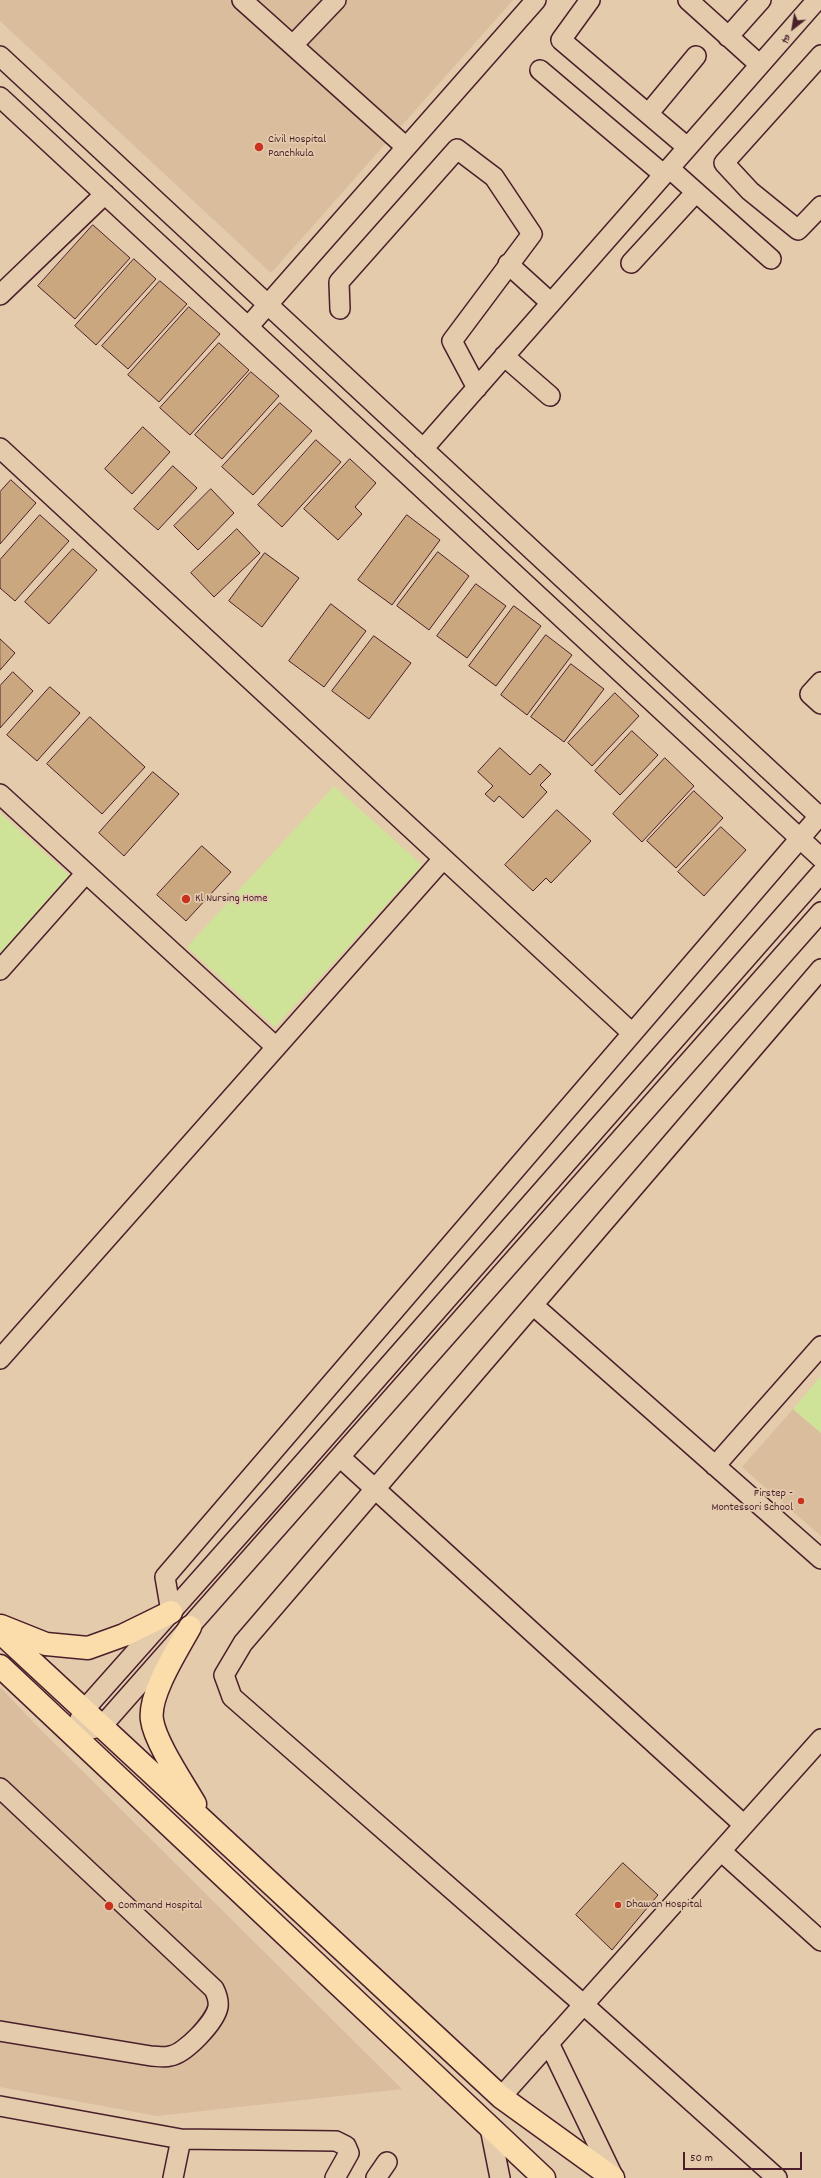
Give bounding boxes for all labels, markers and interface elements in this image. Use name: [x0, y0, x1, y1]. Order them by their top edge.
north arrow: [773, 8, 813, 48]
text: उ: [780, 30, 794, 47]
place label: Civil Hospital Panchkula: [268, 133, 326, 161]
marker: Civil Hospital Panchkula: [253, 141, 265, 153]
place label: Kl Nursing Home: [195, 892, 268, 906]
marker: Kl Nursing Home: [180, 893, 192, 905]
place label: Firstep - Montessori School: [711, 1487, 793, 1515]
marker: Firstep - Montessori School: [796, 1496, 806, 1506]
place label: Dhawan Hospital: [626, 1898, 702, 1912]
place label: Command Hospital: [118, 1899, 202, 1913]
marker: Command Hospital: [103, 1900, 115, 1912]
marker: Dhawan Hospital: [613, 1900, 623, 1910]
scale bar: [685, 2144, 804, 2170]
text: 50 m: [690, 2150, 713, 2167]

